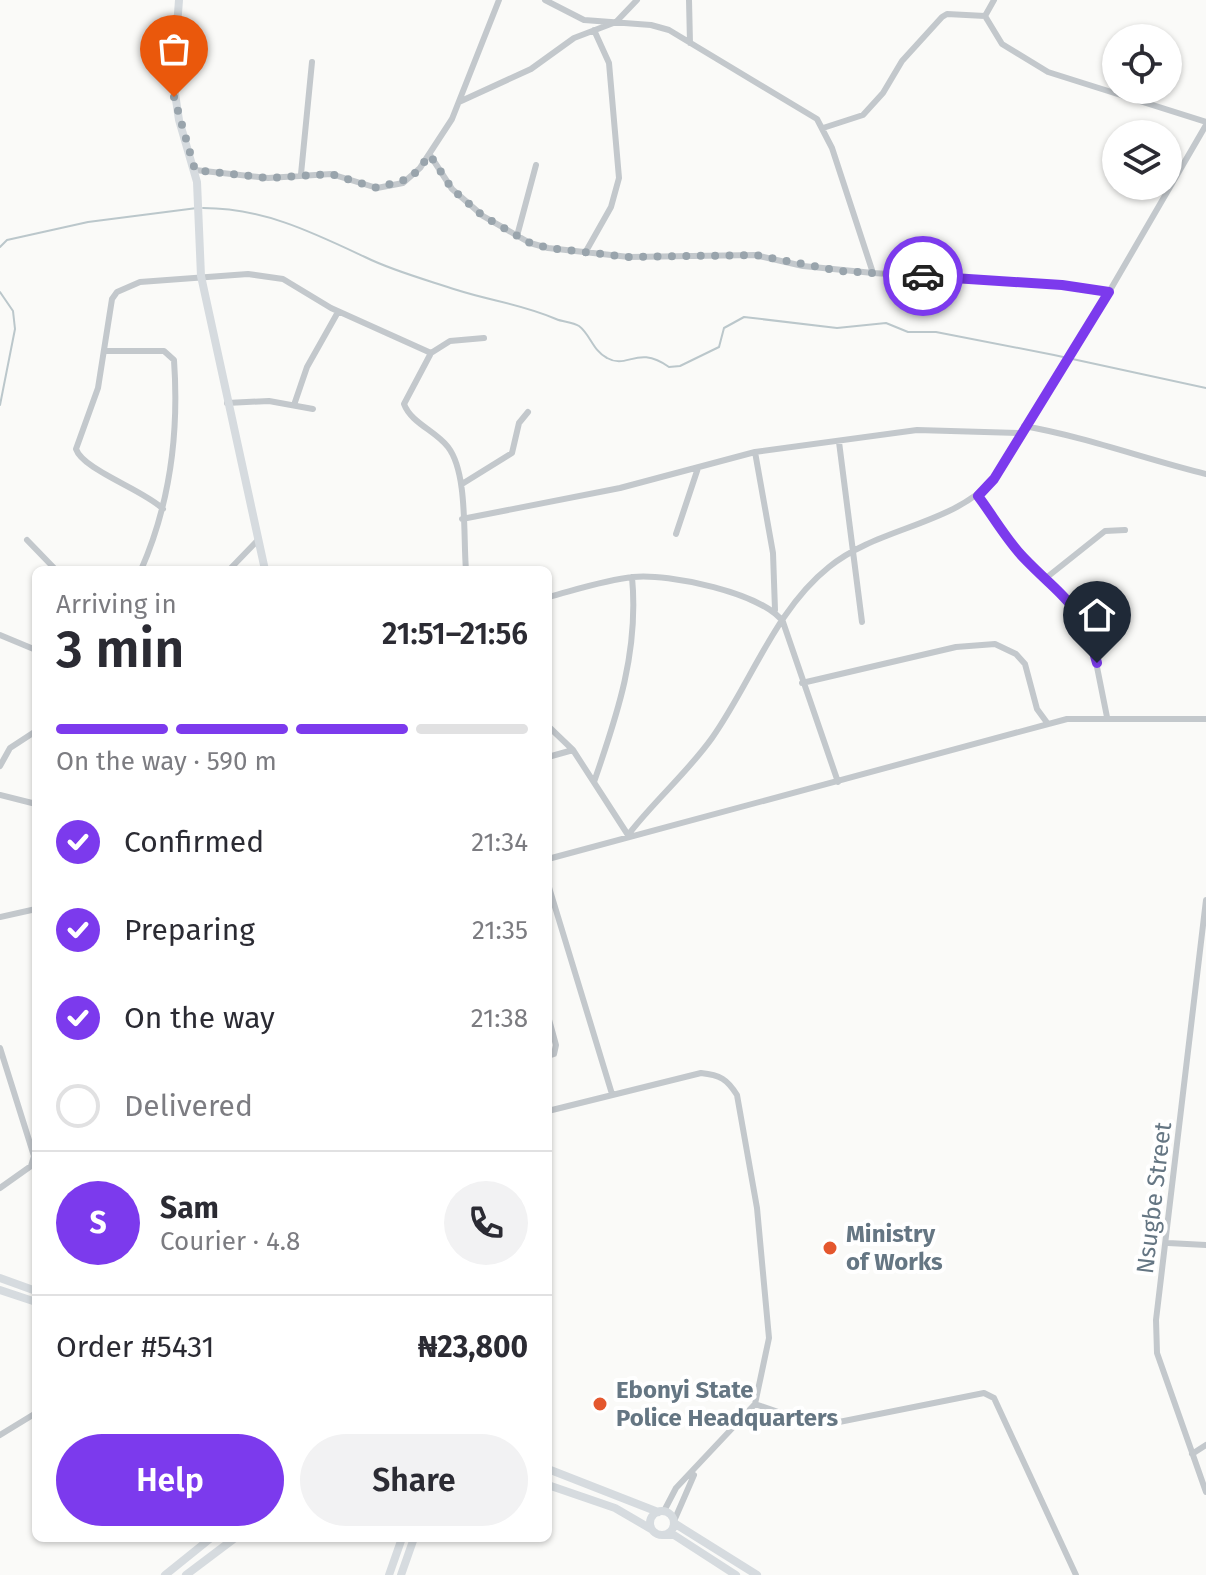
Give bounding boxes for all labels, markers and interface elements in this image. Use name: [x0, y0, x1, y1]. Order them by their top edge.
pin: [140, 15, 208, 97]
map controls: [1102, 24, 1182, 200]
button: locate: [1102, 24, 1182, 104]
icon: bag: [152, 27, 196, 71]
button: layers: [1102, 120, 1182, 200]
courier: [883, 236, 963, 316]
icon: car: [901, 254, 945, 298]
pin: [1063, 581, 1131, 663]
text: Arriving in: [56, 589, 177, 620]
icon: home: [1075, 593, 1119, 637]
text: 21:51–21:56: [382, 616, 528, 652]
text: 3 min: [56, 618, 184, 681]
text: On the way · 590 m: [56, 746, 277, 777]
icon: check: [56, 820, 100, 864]
text: Confirmed: [124, 824, 264, 860]
text: 21:34: [471, 827, 528, 858]
icon: check: [56, 908, 100, 952]
text: Preparing: [124, 912, 255, 948]
text: 21:35: [472, 915, 528, 946]
icon: check: [56, 996, 100, 1040]
text: On the way: [124, 1000, 275, 1036]
text: 21:38: [471, 1003, 528, 1034]
text: Delivered: [124, 1088, 253, 1124]
street label: Nsugbe Street: [1131, 1120, 1177, 1276]
button: phone: [444, 1181, 528, 1265]
text: Sam: [160, 1190, 219, 1226]
text: S: [89, 1205, 107, 1241]
place label: Ministry of Works: [846, 1220, 943, 1276]
text: Courier · 4.8: [160, 1226, 300, 1257]
marker: Ministry of Works: [821, 1239, 839, 1257]
text: Order #5431: [56, 1329, 215, 1365]
text: ₦23,800: [418, 1329, 528, 1365]
place label: Ebonyi State Police Headquarters: [616, 1376, 838, 1432]
marker: Ebonyi State Police Headquarters: [591, 1395, 609, 1413]
button: Help: [56, 1434, 284, 1526]
button: Share: [300, 1434, 528, 1526]

